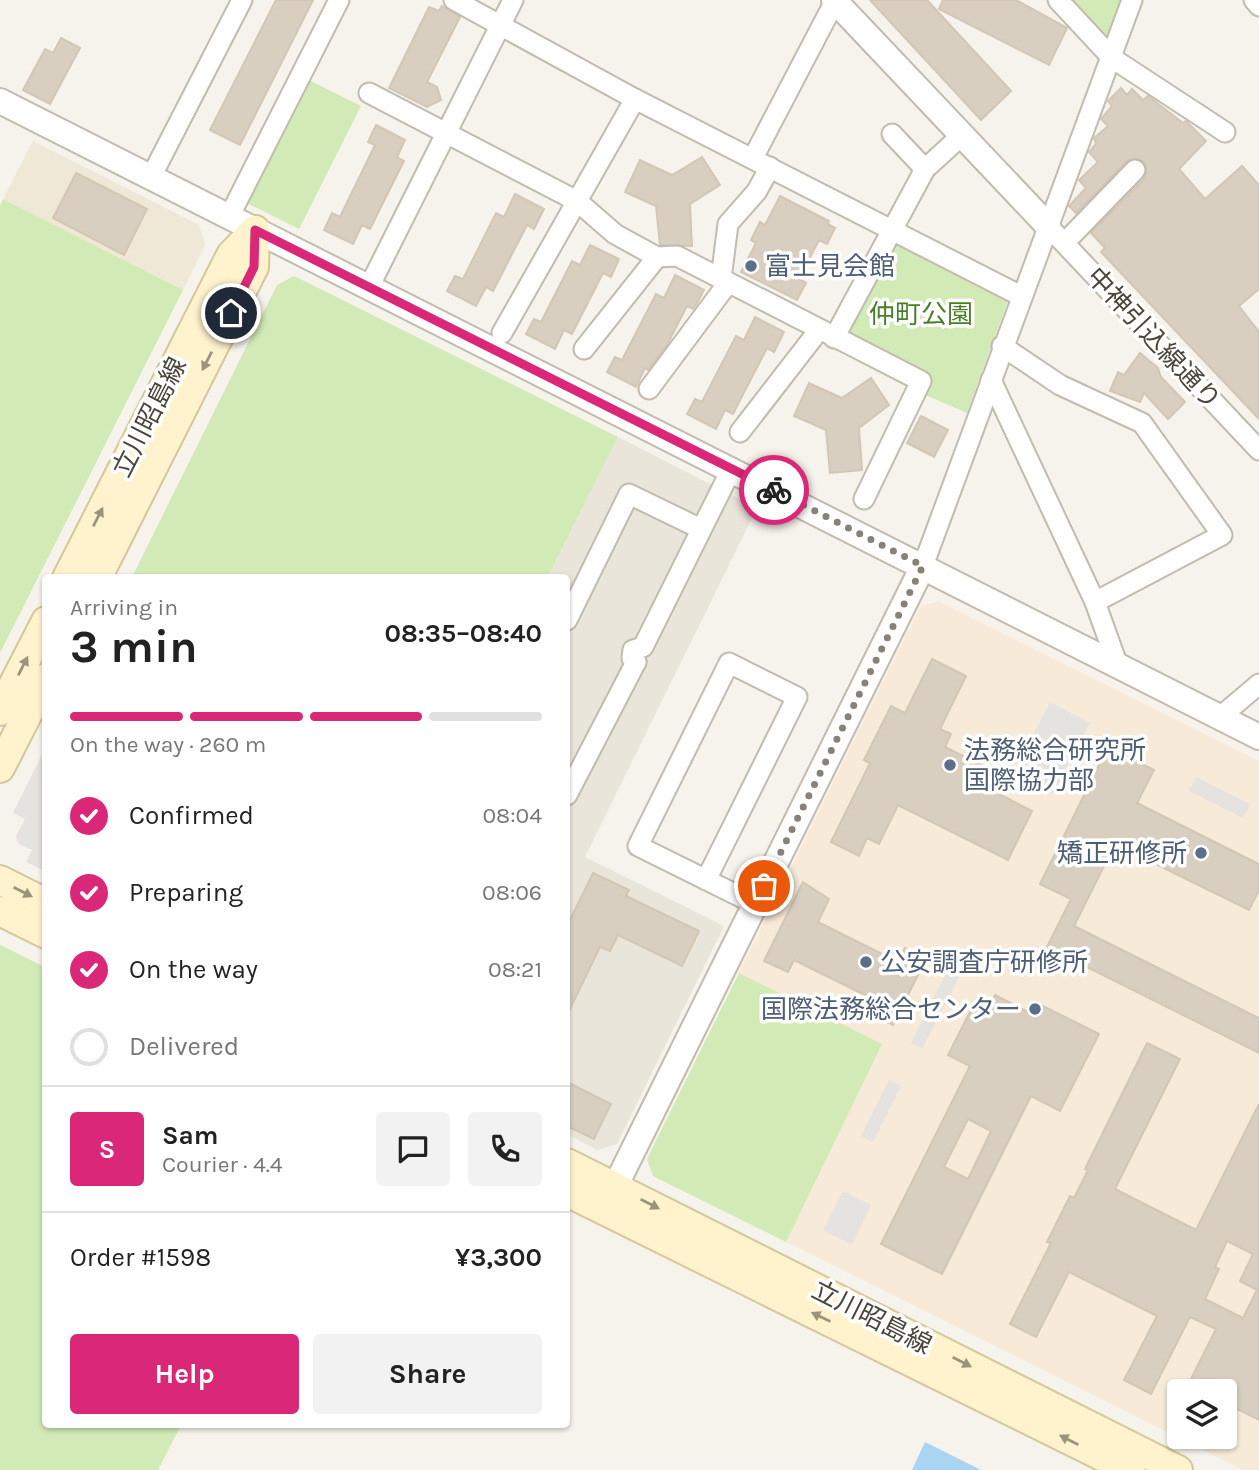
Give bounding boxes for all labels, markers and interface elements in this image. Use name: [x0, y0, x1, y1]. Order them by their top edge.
place label: 富士見会館: [765, 251, 895, 282]
marker: 富士見会館: [743, 258, 759, 274]
street label: 中神引込線通り: [1080, 261, 1227, 415]
pin: [201, 283, 261, 343]
icon: home: [212, 294, 250, 332]
park label: 仲町公園: [869, 299, 973, 330]
one-way arrow: [201, 351, 212, 371]
street label: 立川昭島線: [106, 352, 193, 482]
courier: [739, 455, 809, 525]
icon: bike: [755, 471, 793, 509]
one-way arrow: [93, 507, 104, 527]
text: Arriving in: [70, 594, 178, 621]
text: 08:35–08:40: [385, 618, 542, 649]
text: 3 min: [70, 620, 198, 674]
one-way arrow: [17, 656, 28, 676]
text: On the way · 260 m: [70, 731, 266, 758]
place label: 法務総合研究所 国際協力部: [964, 735, 1146, 796]
marker: 法務総合研究所 国際協力部: [942, 757, 958, 773]
icon: check: [70, 797, 108, 835]
text: Confirmed: [129, 800, 254, 831]
text: 08:04: [482, 802, 542, 829]
place label: 矯正研修所: [1057, 838, 1187, 869]
marker: 矯正研修所: [1193, 845, 1209, 861]
pin: [734, 856, 794, 916]
icon: bag: [745, 867, 783, 905]
icon: check: [70, 874, 108, 912]
text: Preparing: [129, 877, 243, 908]
text: 08:06: [482, 879, 542, 906]
one-way arrow: [13, 886, 33, 897]
place label: 公安調査庁研修所: [880, 947, 1088, 978]
icon: check: [70, 951, 108, 989]
text: On the way: [129, 954, 258, 985]
marker: 公安調査庁研修所: [858, 954, 874, 970]
text: 08:21: [488, 956, 542, 983]
place label: 国際法務総合センター: [761, 994, 1021, 1025]
marker: 国際法務総合センター: [1027, 1001, 1043, 1017]
text: Delivered: [129, 1031, 239, 1062]
button: chat: [376, 1112, 450, 1186]
button: phone: [468, 1112, 542, 1186]
text: Sam: [162, 1120, 218, 1151]
text: S: [99, 1134, 115, 1165]
text: Courier · 4.4: [162, 1151, 283, 1178]
one-way arrow: [640, 1198, 660, 1209]
text: Order #1598: [70, 1242, 211, 1273]
text: ¥3,300: [455, 1242, 542, 1273]
street label: 立川昭島線: [807, 1274, 937, 1361]
one-way arrow: [811, 1312, 831, 1323]
button: Help: [70, 1334, 299, 1414]
button: Share: [313, 1334, 542, 1414]
one-way arrow: [952, 1357, 972, 1368]
map controls: [1167, 1379, 1237, 1449]
button: layers: [1167, 1379, 1237, 1449]
one-way arrow: [1059, 1434, 1079, 1445]

